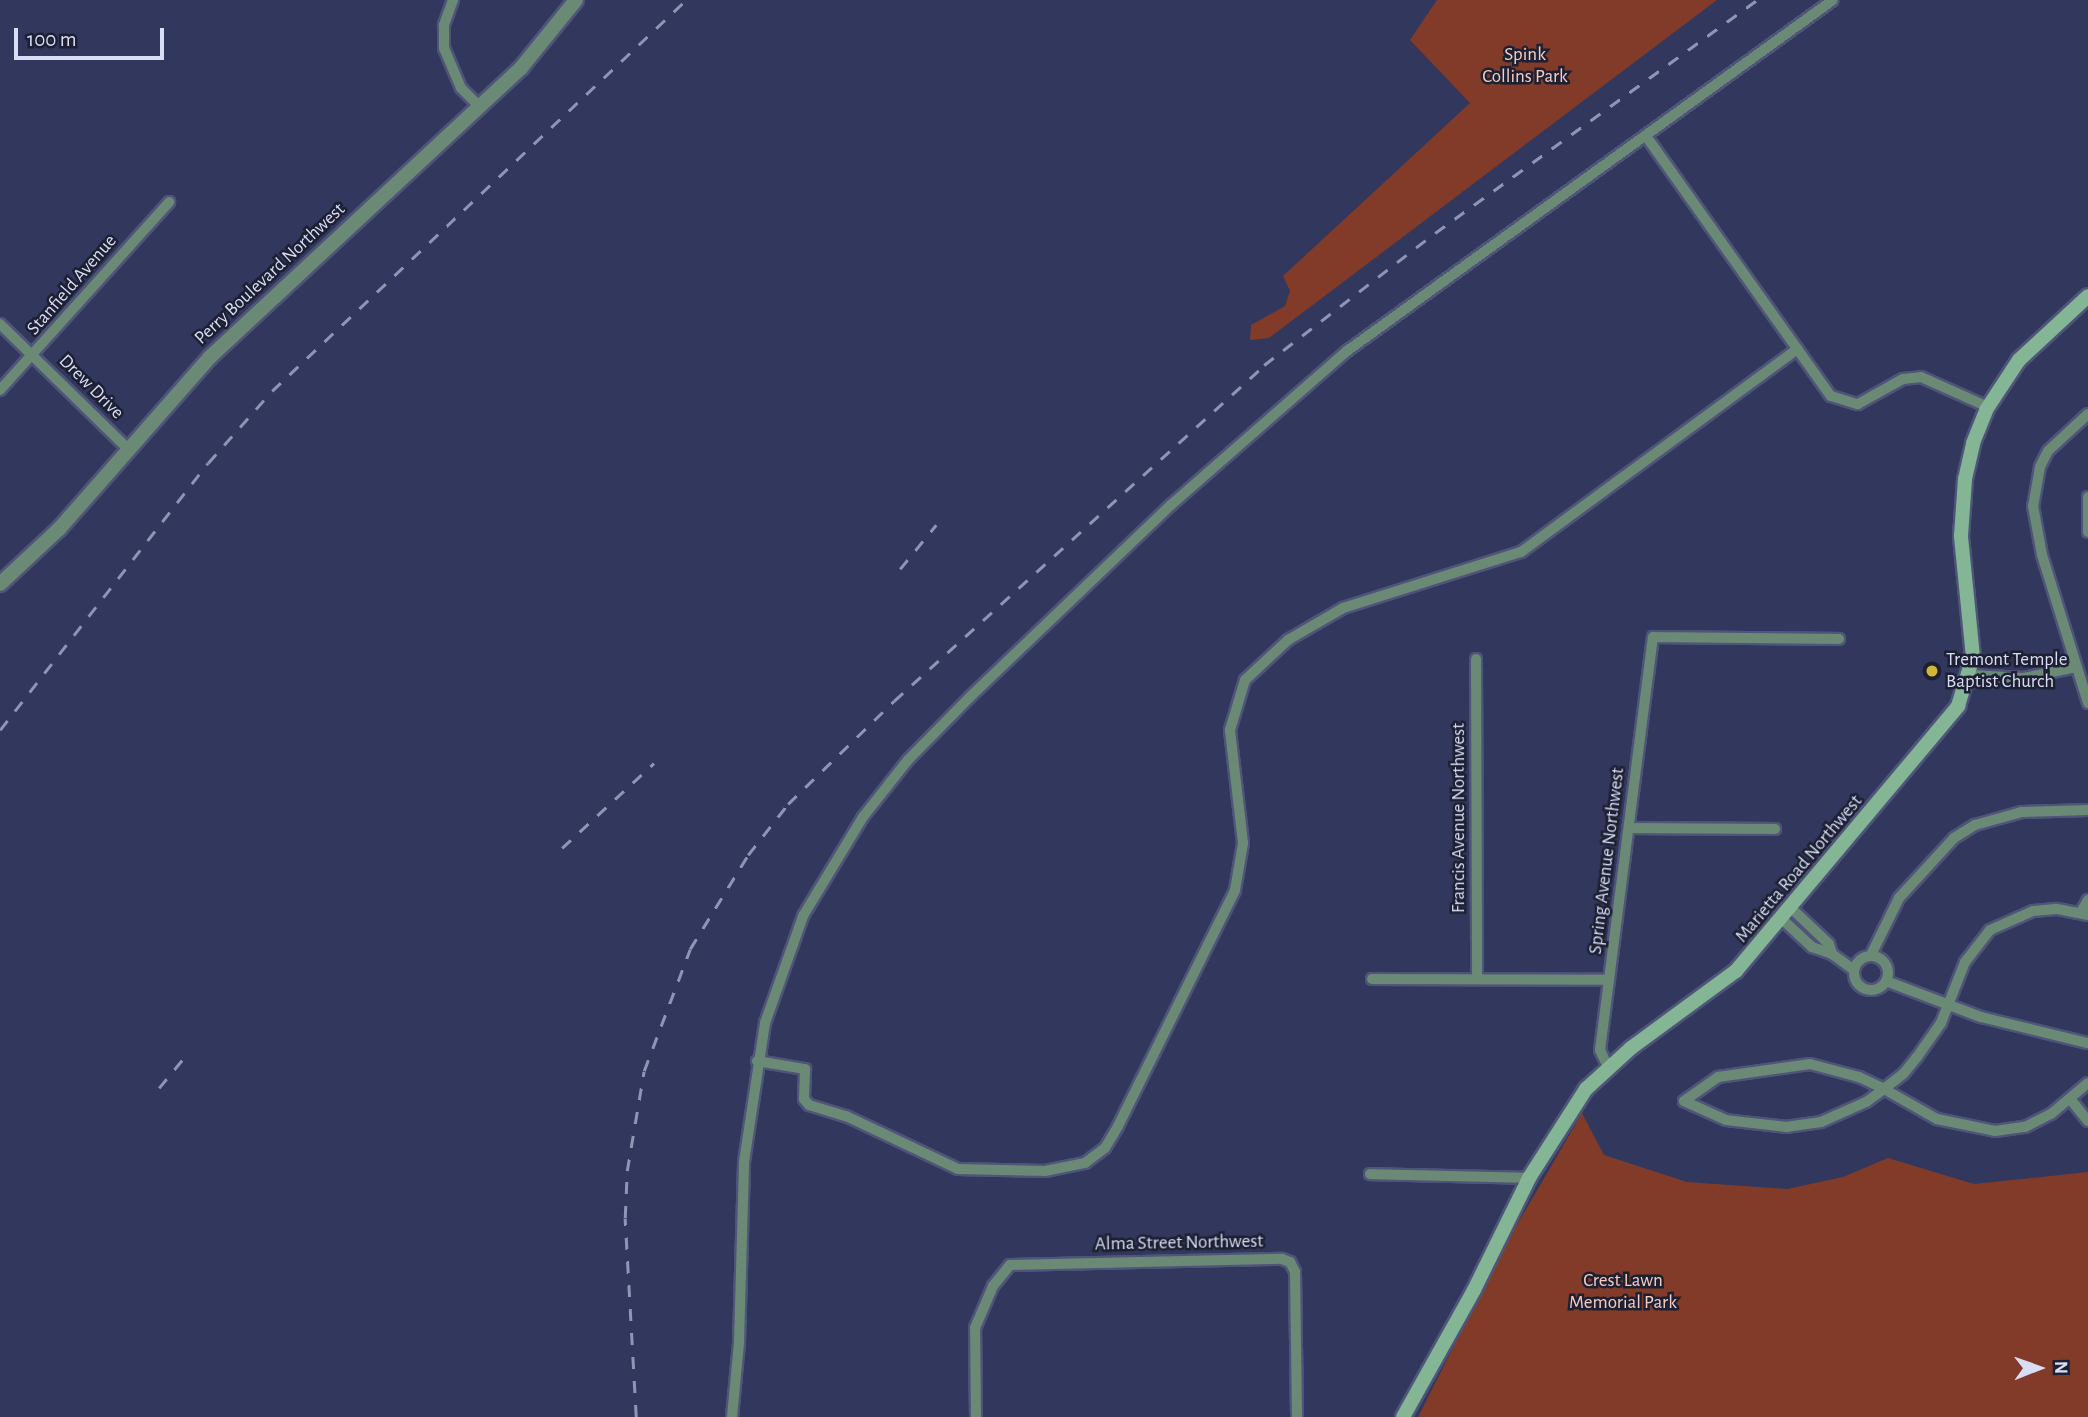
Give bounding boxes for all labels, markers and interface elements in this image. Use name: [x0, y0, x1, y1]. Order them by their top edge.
scale bar: [18, 14, 168, 58]
text: 100 m: [27, 29, 77, 50]
park label: Spink Collins Park: [1482, 44, 1568, 88]
street label: Perry Boulevard Northwest: [190, 198, 350, 350]
street label: Stanfield Avenue: [22, 230, 122, 340]
street label: Drew Drive: [54, 350, 128, 424]
place label: Tremont Temple Baptist Church: [1946, 649, 2067, 693]
marker: Tremont Temple Baptist Church: [1924, 663, 1940, 679]
street label: Francis Avenue Northwest: [1448, 723, 1470, 913]
street label: Spring Avenue Northwest: [1584, 766, 1630, 956]
street label: Marietta Road Northwest: [1731, 791, 1867, 947]
street label: Alma Street Northwest: [1095, 1230, 1263, 1256]
park label: Crest Lawn Memorial Park: [1569, 1270, 1677, 1314]
north arrow: [2004, 1333, 2074, 1403]
text: N: [2051, 1361, 2070, 1374]

